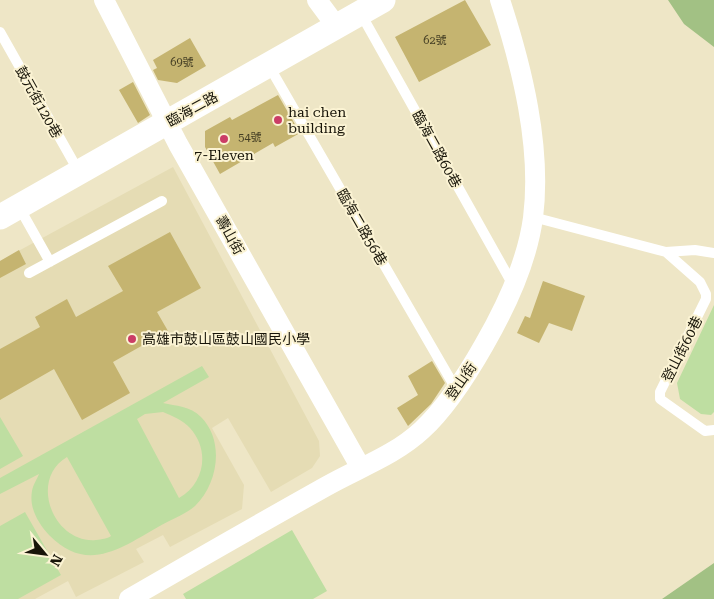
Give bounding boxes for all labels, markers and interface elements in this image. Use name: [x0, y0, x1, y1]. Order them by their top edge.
house number: 62號: [423, 34, 447, 47]
house number: 69號: [170, 56, 194, 69]
street label: 鼓元街120巷: [13, 63, 65, 141]
street label: 臨海二路: [164, 88, 220, 130]
place label: hai chen building: [288, 104, 346, 136]
street label: 臨海二路60巷: [409, 108, 465, 190]
marker: hai chen building: [272, 114, 284, 126]
house number: 54號: [238, 131, 262, 144]
marker: 7-Eleven: [218, 133, 230, 145]
place label: 7-Eleven: [194, 147, 254, 163]
street label: 臨海二路56巷: [334, 186, 390, 268]
street label: 壽山街: [213, 213, 247, 257]
street label: 登山街60巷: [659, 313, 705, 385]
place label: 高雄市鼓山區鼓山國民小學: [142, 331, 310, 347]
marker: 高雄市鼓山區鼓山國民小學: [126, 333, 138, 345]
street label: 登山街: [442, 359, 480, 403]
north arrow: [20, 529, 70, 579]
text: N: [47, 552, 66, 569]

